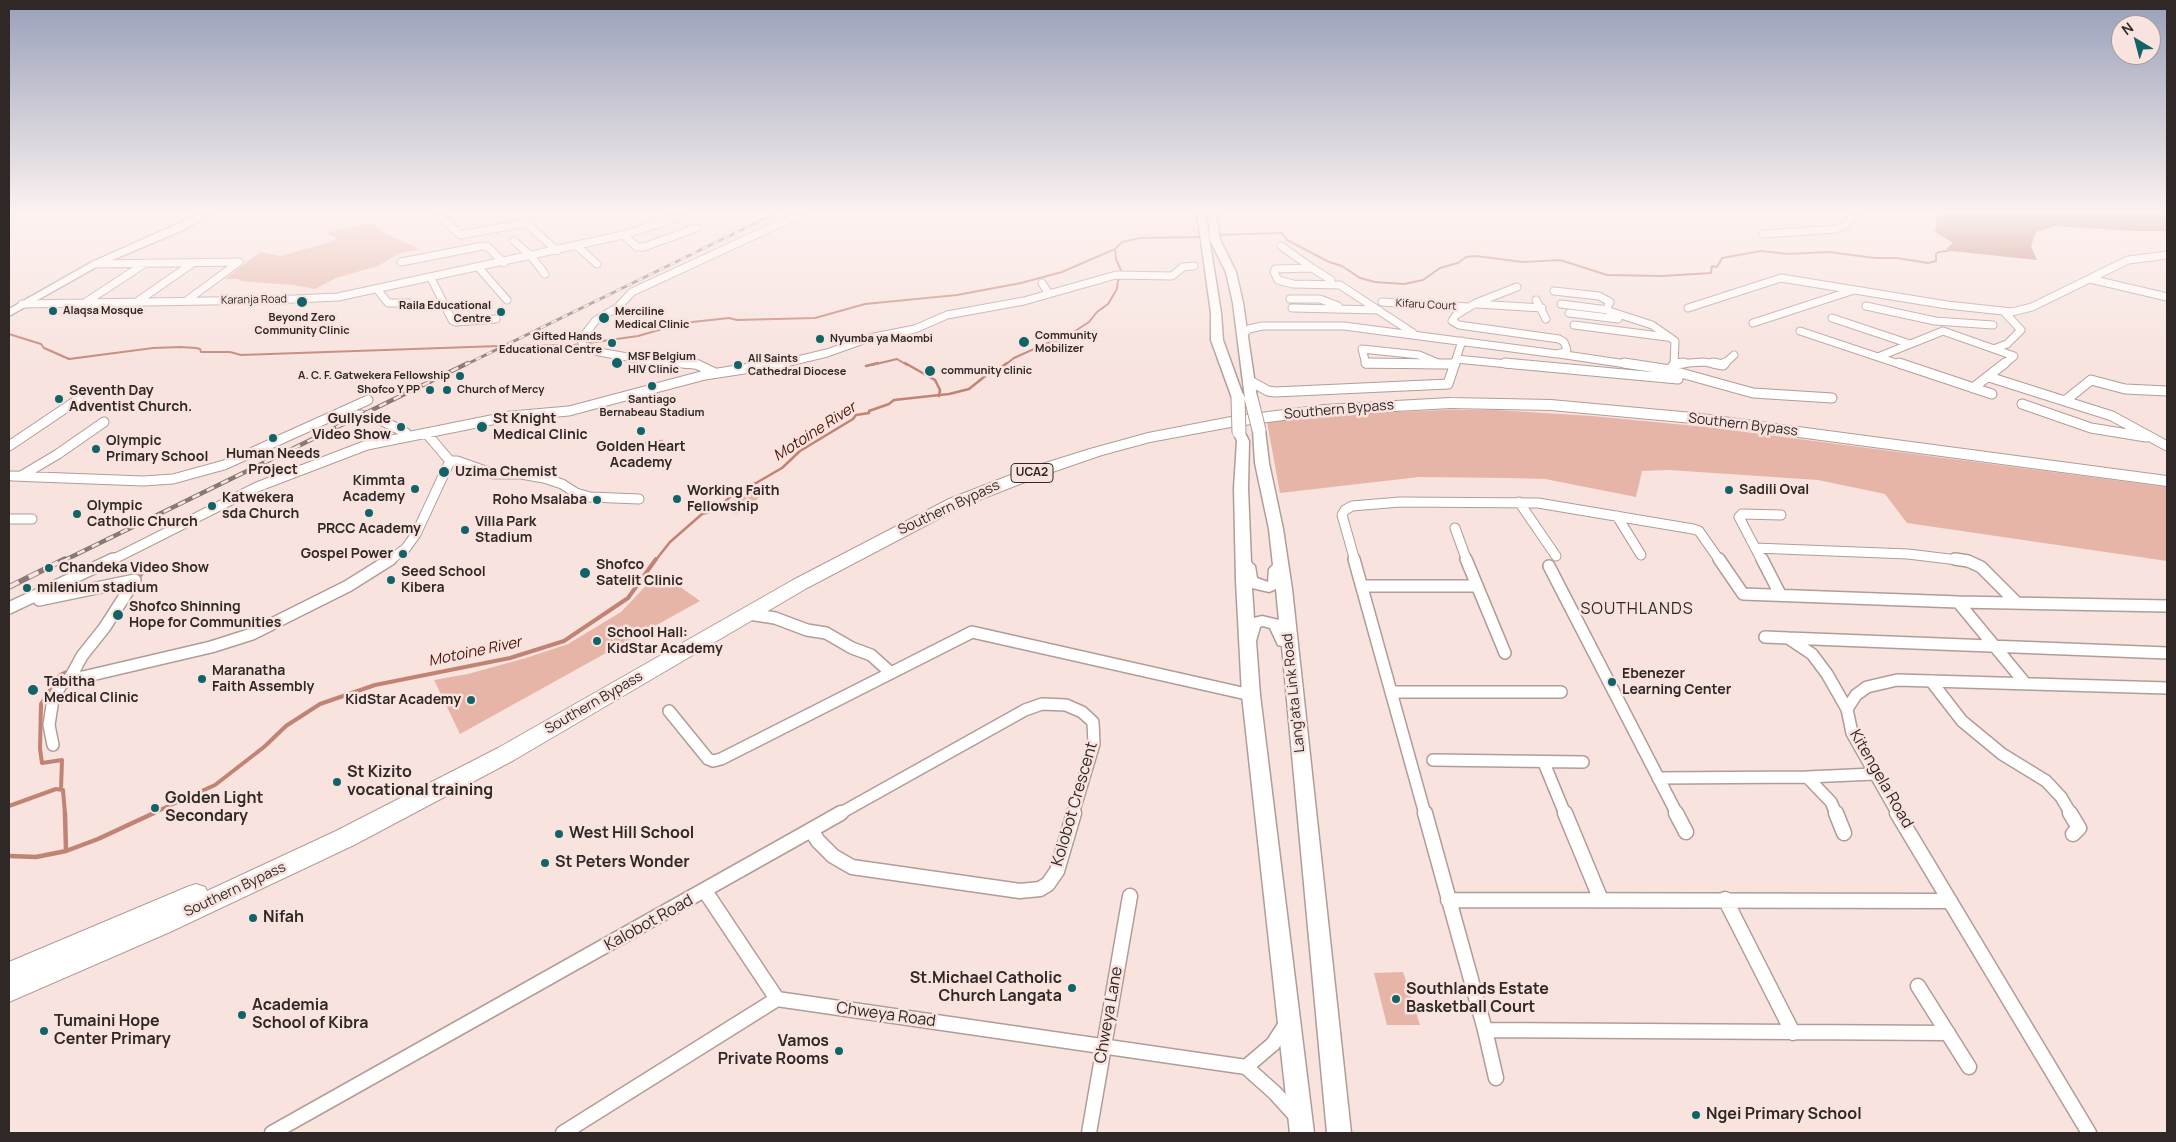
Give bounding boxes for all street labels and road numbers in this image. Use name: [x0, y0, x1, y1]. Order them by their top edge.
street label: Karanja Road: [221, 293, 287, 307]
street label: Kifaru Court: [1395, 297, 1457, 313]
street label: Southern Bypass: [1283, 397, 1395, 423]
street label: Southern Bypass: [1687, 410, 1799, 440]
road number: UCA2: [1011, 463, 1053, 482]
street label: Southern Bypass: [895, 477, 1003, 539]
street label: Lang'ata Link Road: [1279, 633, 1309, 753]
street label: Southern Bypass: [542, 668, 646, 738]
street label: Kitengela Road: [1845, 726, 1917, 832]
street label: Kolobot Crescent: [1048, 740, 1102, 868]
street label: Southern Bypass: [181, 859, 289, 921]
street label: Kalobot Road: [601, 891, 697, 955]
street label: Chweya Lane: [1091, 965, 1127, 1065]
street label: Chweya Road: [835, 999, 937, 1031]

